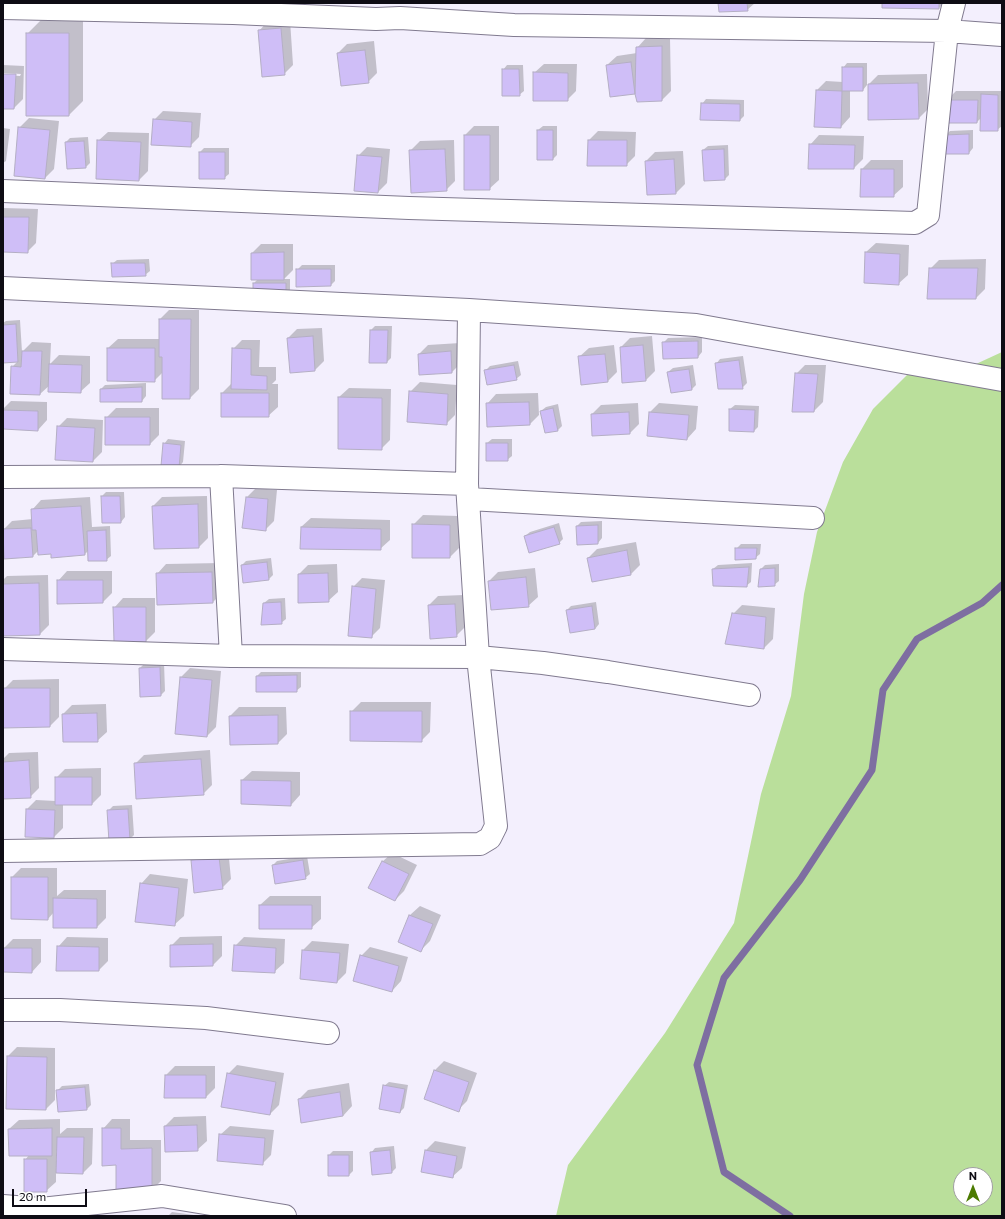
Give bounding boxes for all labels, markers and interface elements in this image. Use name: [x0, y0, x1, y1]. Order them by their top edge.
north arrow: [953, 1167, 993, 1207]
text: N: [969, 1169, 977, 1182]
scale bar: [14, 1181, 89, 1207]
text: 20 m: [19, 1189, 46, 1203]

